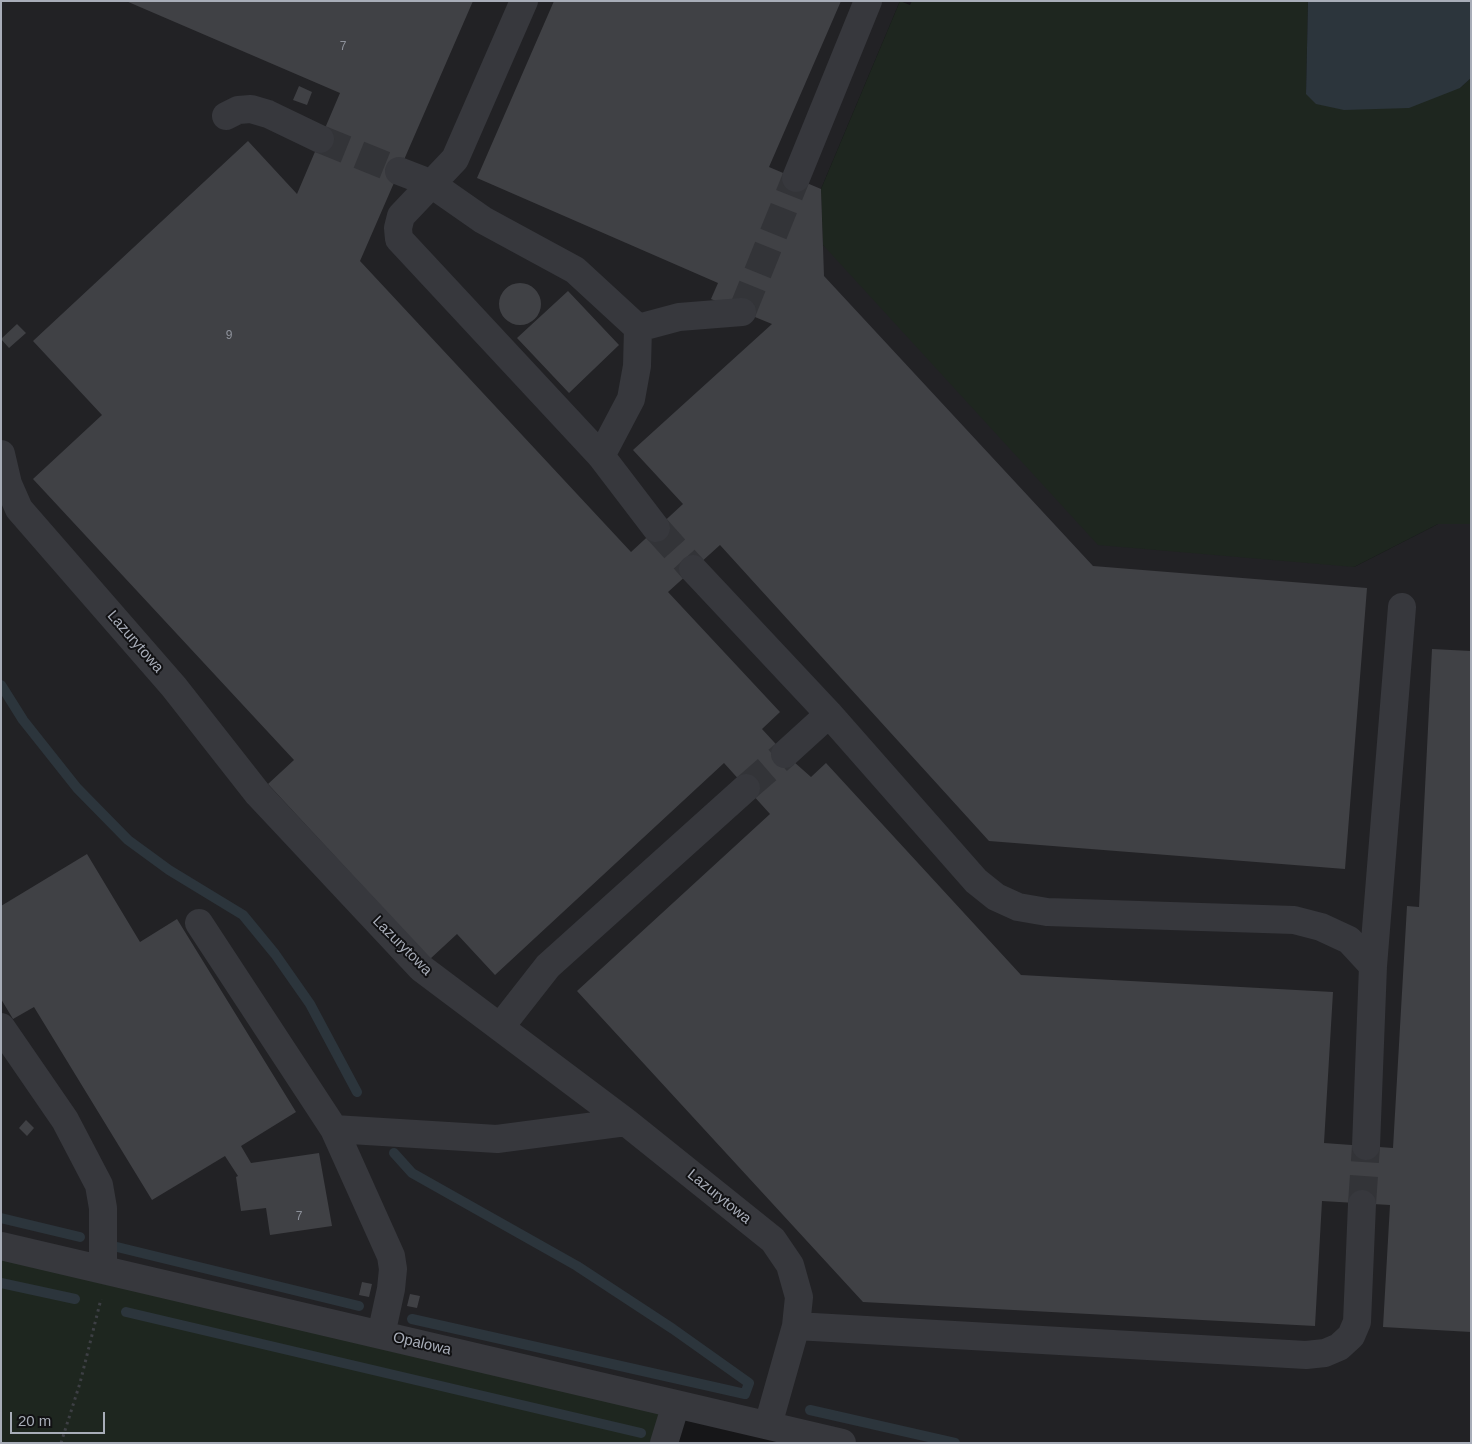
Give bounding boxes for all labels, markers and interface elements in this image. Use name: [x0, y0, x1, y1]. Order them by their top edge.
house number: 7: [340, 40, 346, 54]
house number: 9: [226, 329, 232, 343]
street label: Lazurytowa: [103, 607, 167, 677]
street label: Lazurytowa: [369, 913, 435, 979]
street label: Lazurytowa: [684, 1166, 754, 1228]
house number: 7: [296, 1210, 302, 1224]
street label: Opalowa: [391, 1329, 453, 1359]
scale bar: [12, 1402, 108, 1434]
text: 20 m: [18, 1412, 51, 1429]

